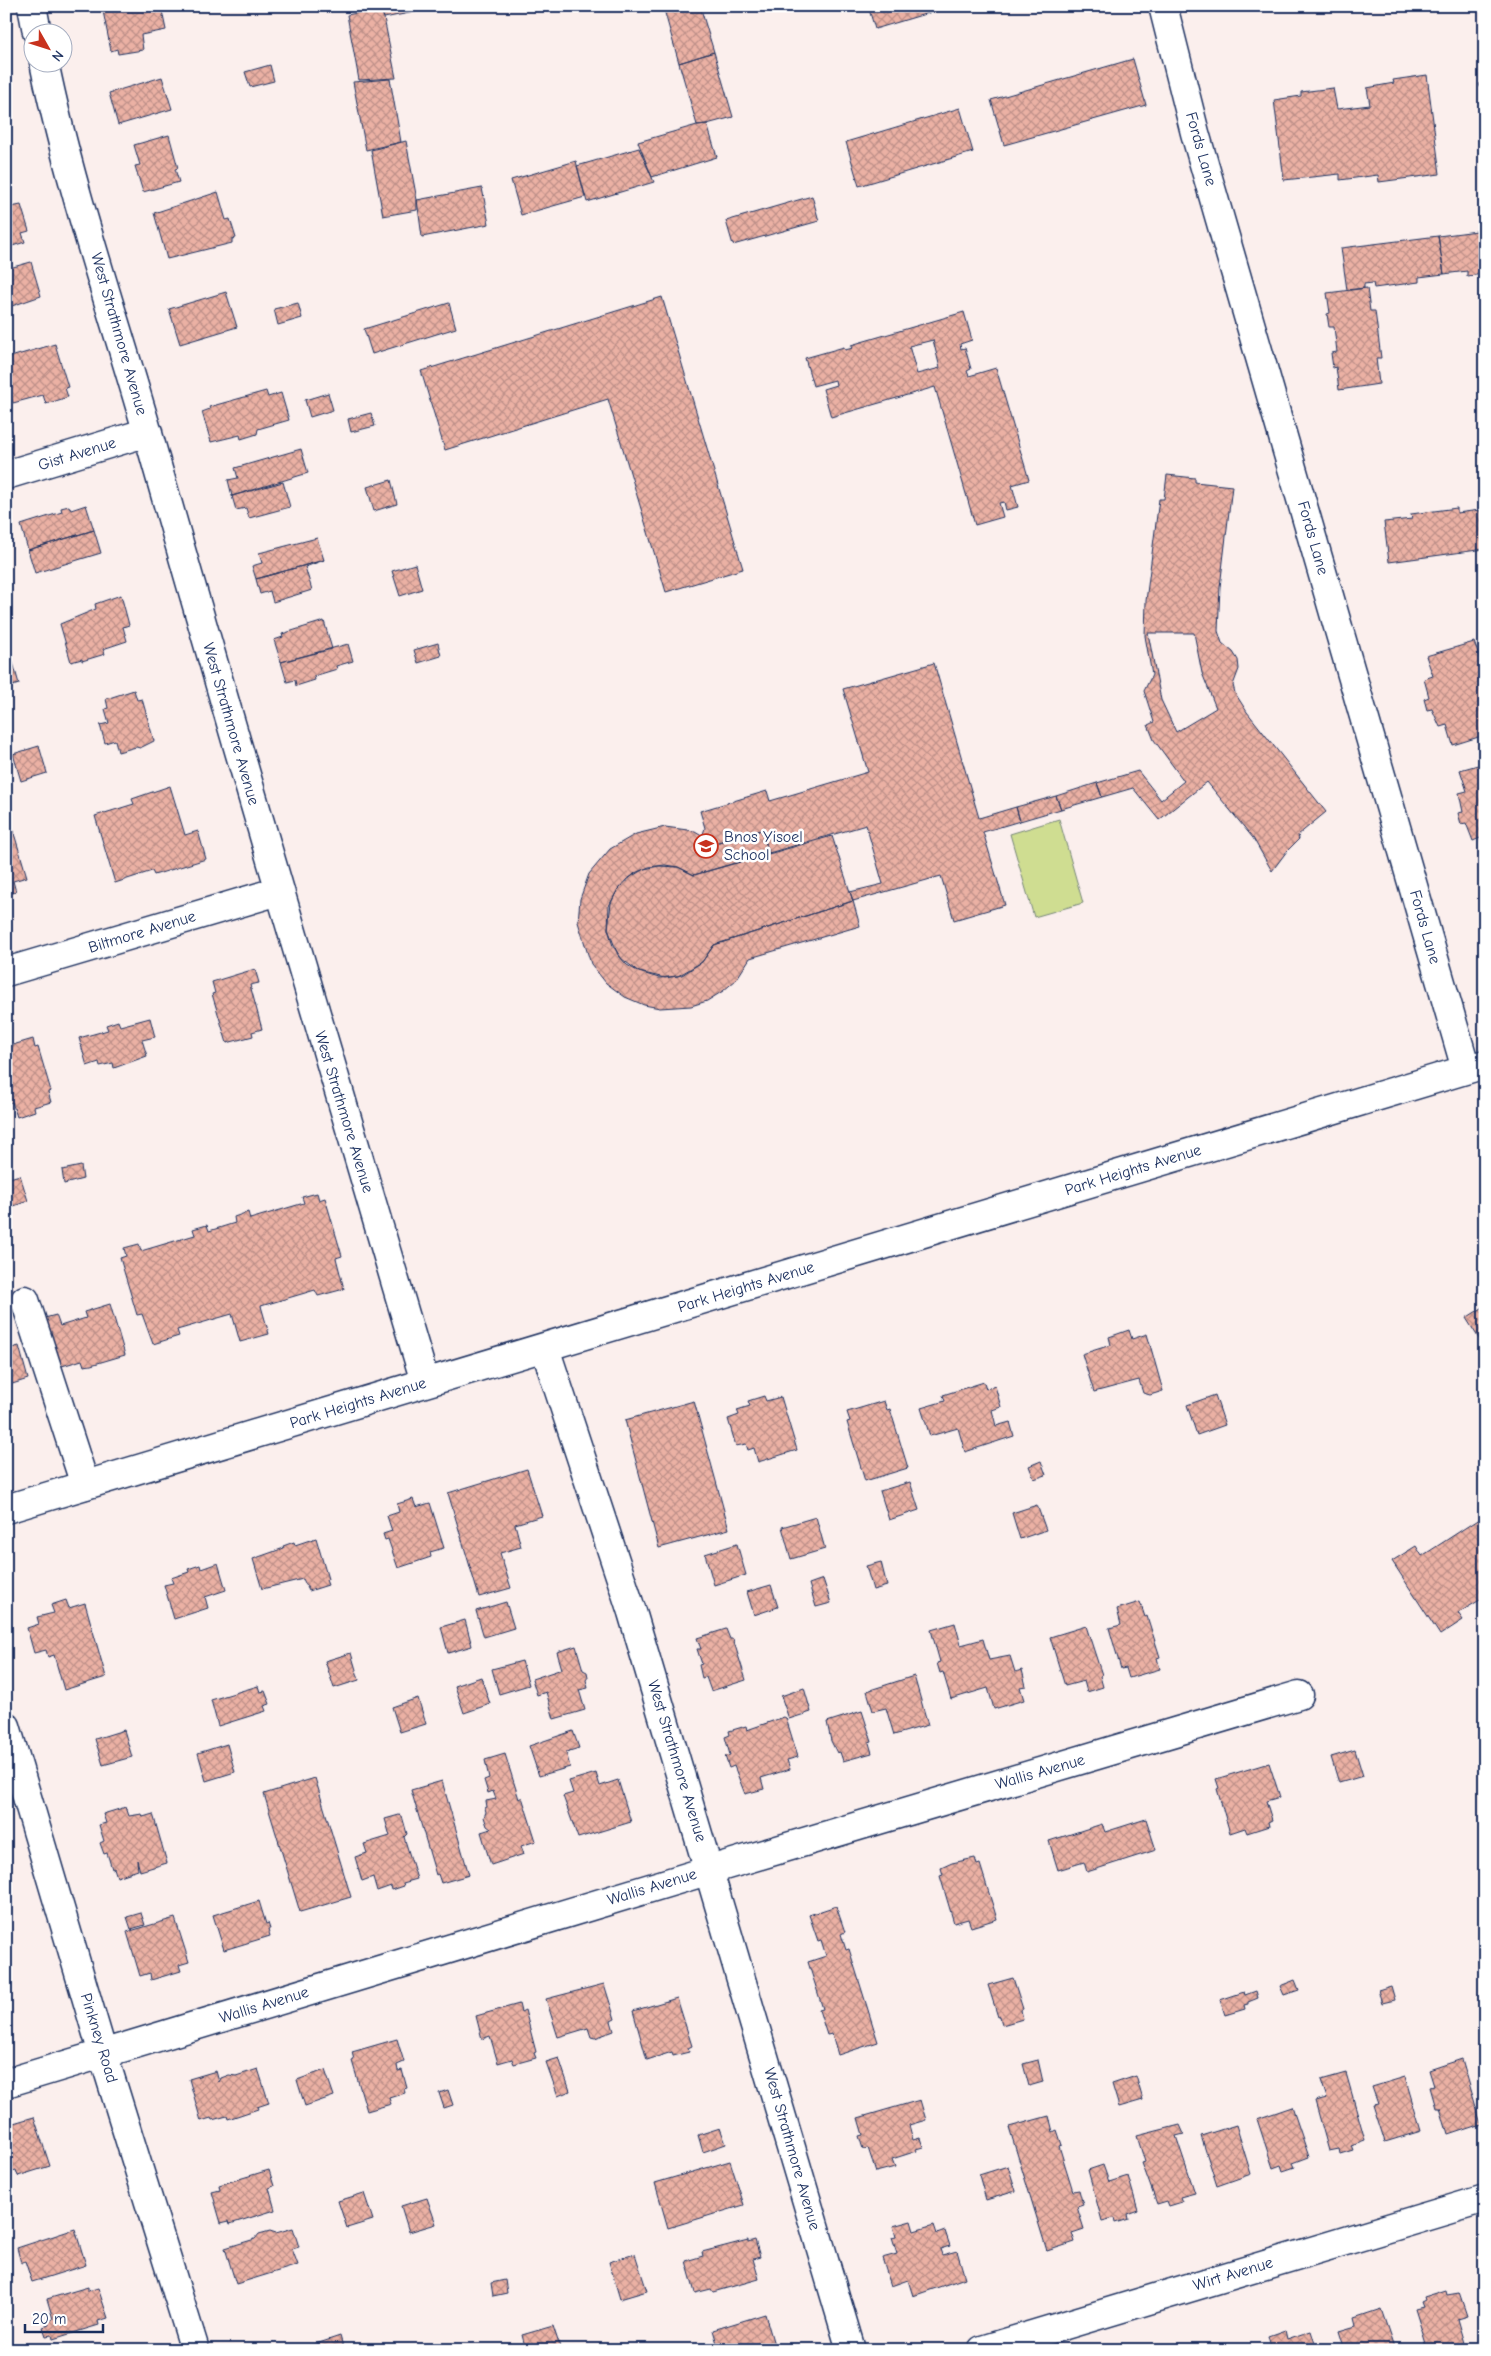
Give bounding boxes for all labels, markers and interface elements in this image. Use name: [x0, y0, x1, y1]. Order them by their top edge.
north arrow: [22, 22, 72, 72]
text: N: [48, 47, 67, 65]
street label: Fords Lane: [1182, 110, 1220, 188]
street label: West Strathmore Avenue: [87, 251, 151, 417]
street label: Gist Avenue: [36, 434, 118, 474]
street label: Fords Lane: [1294, 499, 1332, 577]
street label: West Strathmore Avenue: [199, 641, 263, 807]
place label: Bnos Yisoel School: [724, 828, 803, 864]
school or university icon: Bnos Yisoel School: [693, 833, 719, 859]
street label: Fords Lane: [1406, 888, 1444, 966]
street label: Biltmore Avenue: [86, 907, 198, 957]
street label: West Strathmore Avenue: [311, 1029, 377, 1195]
street label: Park Heights Avenue: [1063, 1141, 1203, 1199]
street label: Park Heights Avenue: [676, 1258, 816, 1316]
street label: Park Heights Avenue: [288, 1374, 428, 1432]
street label: West Strathmore Avenue: [644, 1678, 710, 1844]
street label: Wallis Avenue: [993, 1751, 1087, 1793]
street label: Wallis Avenue: [605, 1865, 699, 1909]
street label: Wallis Avenue: [217, 1983, 311, 2027]
street label: Pinkney Road: [77, 1991, 121, 2085]
street label: West Strathmore Avenue: [760, 2066, 824, 2232]
street label: Wirt Avenue: [1191, 2253, 1275, 2295]
scale bar: [25, 2301, 102, 2333]
text: 20 m: [32, 2310, 66, 2328]

